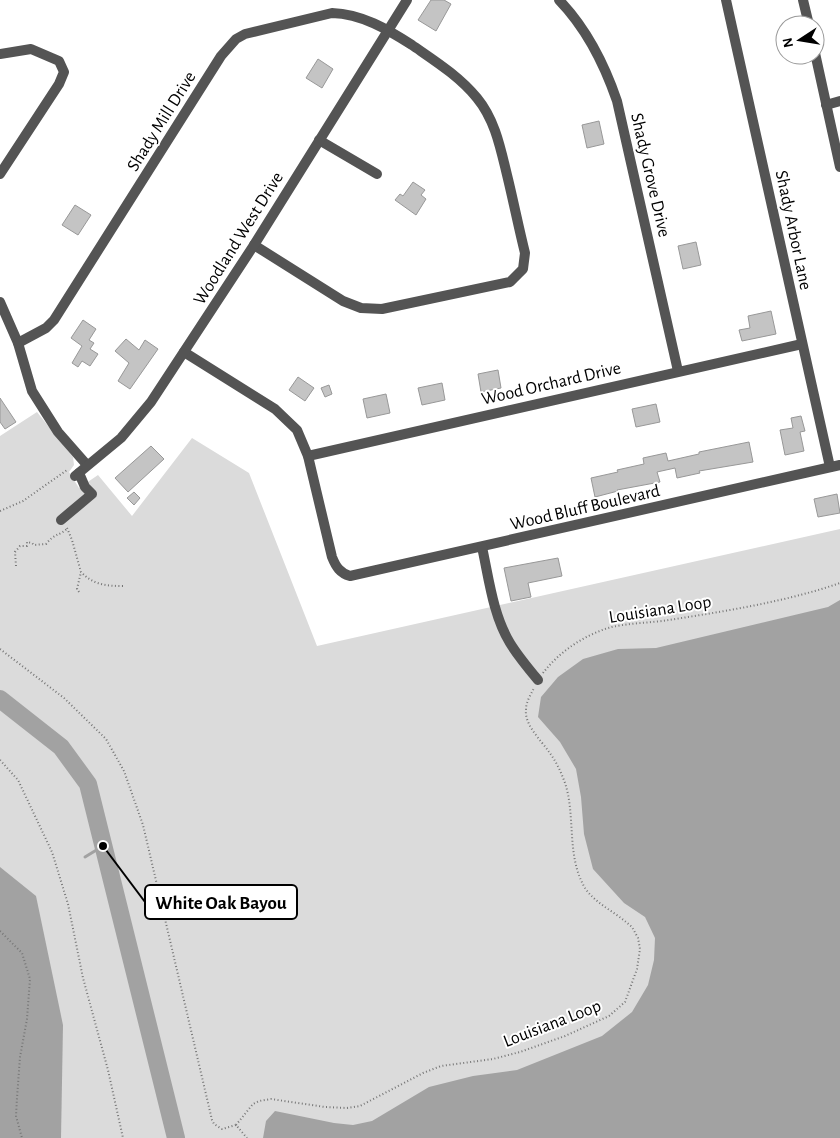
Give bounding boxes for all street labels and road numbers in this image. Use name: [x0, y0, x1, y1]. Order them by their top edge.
street label: Shady Mill Drive: [124, 69, 200, 175]
street label: Shady Grove Drive: [627, 111, 673, 239]
street label: Woodland West Drive: [191, 169, 287, 308]
street label: Shady Arbor Lane: [772, 169, 814, 292]
street label: Wood Orchard Drive: [480, 359, 623, 409]
street label: Wood Bluff Boulevard: [509, 482, 662, 534]
street label: Louisiana Loop: [608, 593, 713, 627]
street label: Louisiana Loop: [501, 997, 604, 1051]

